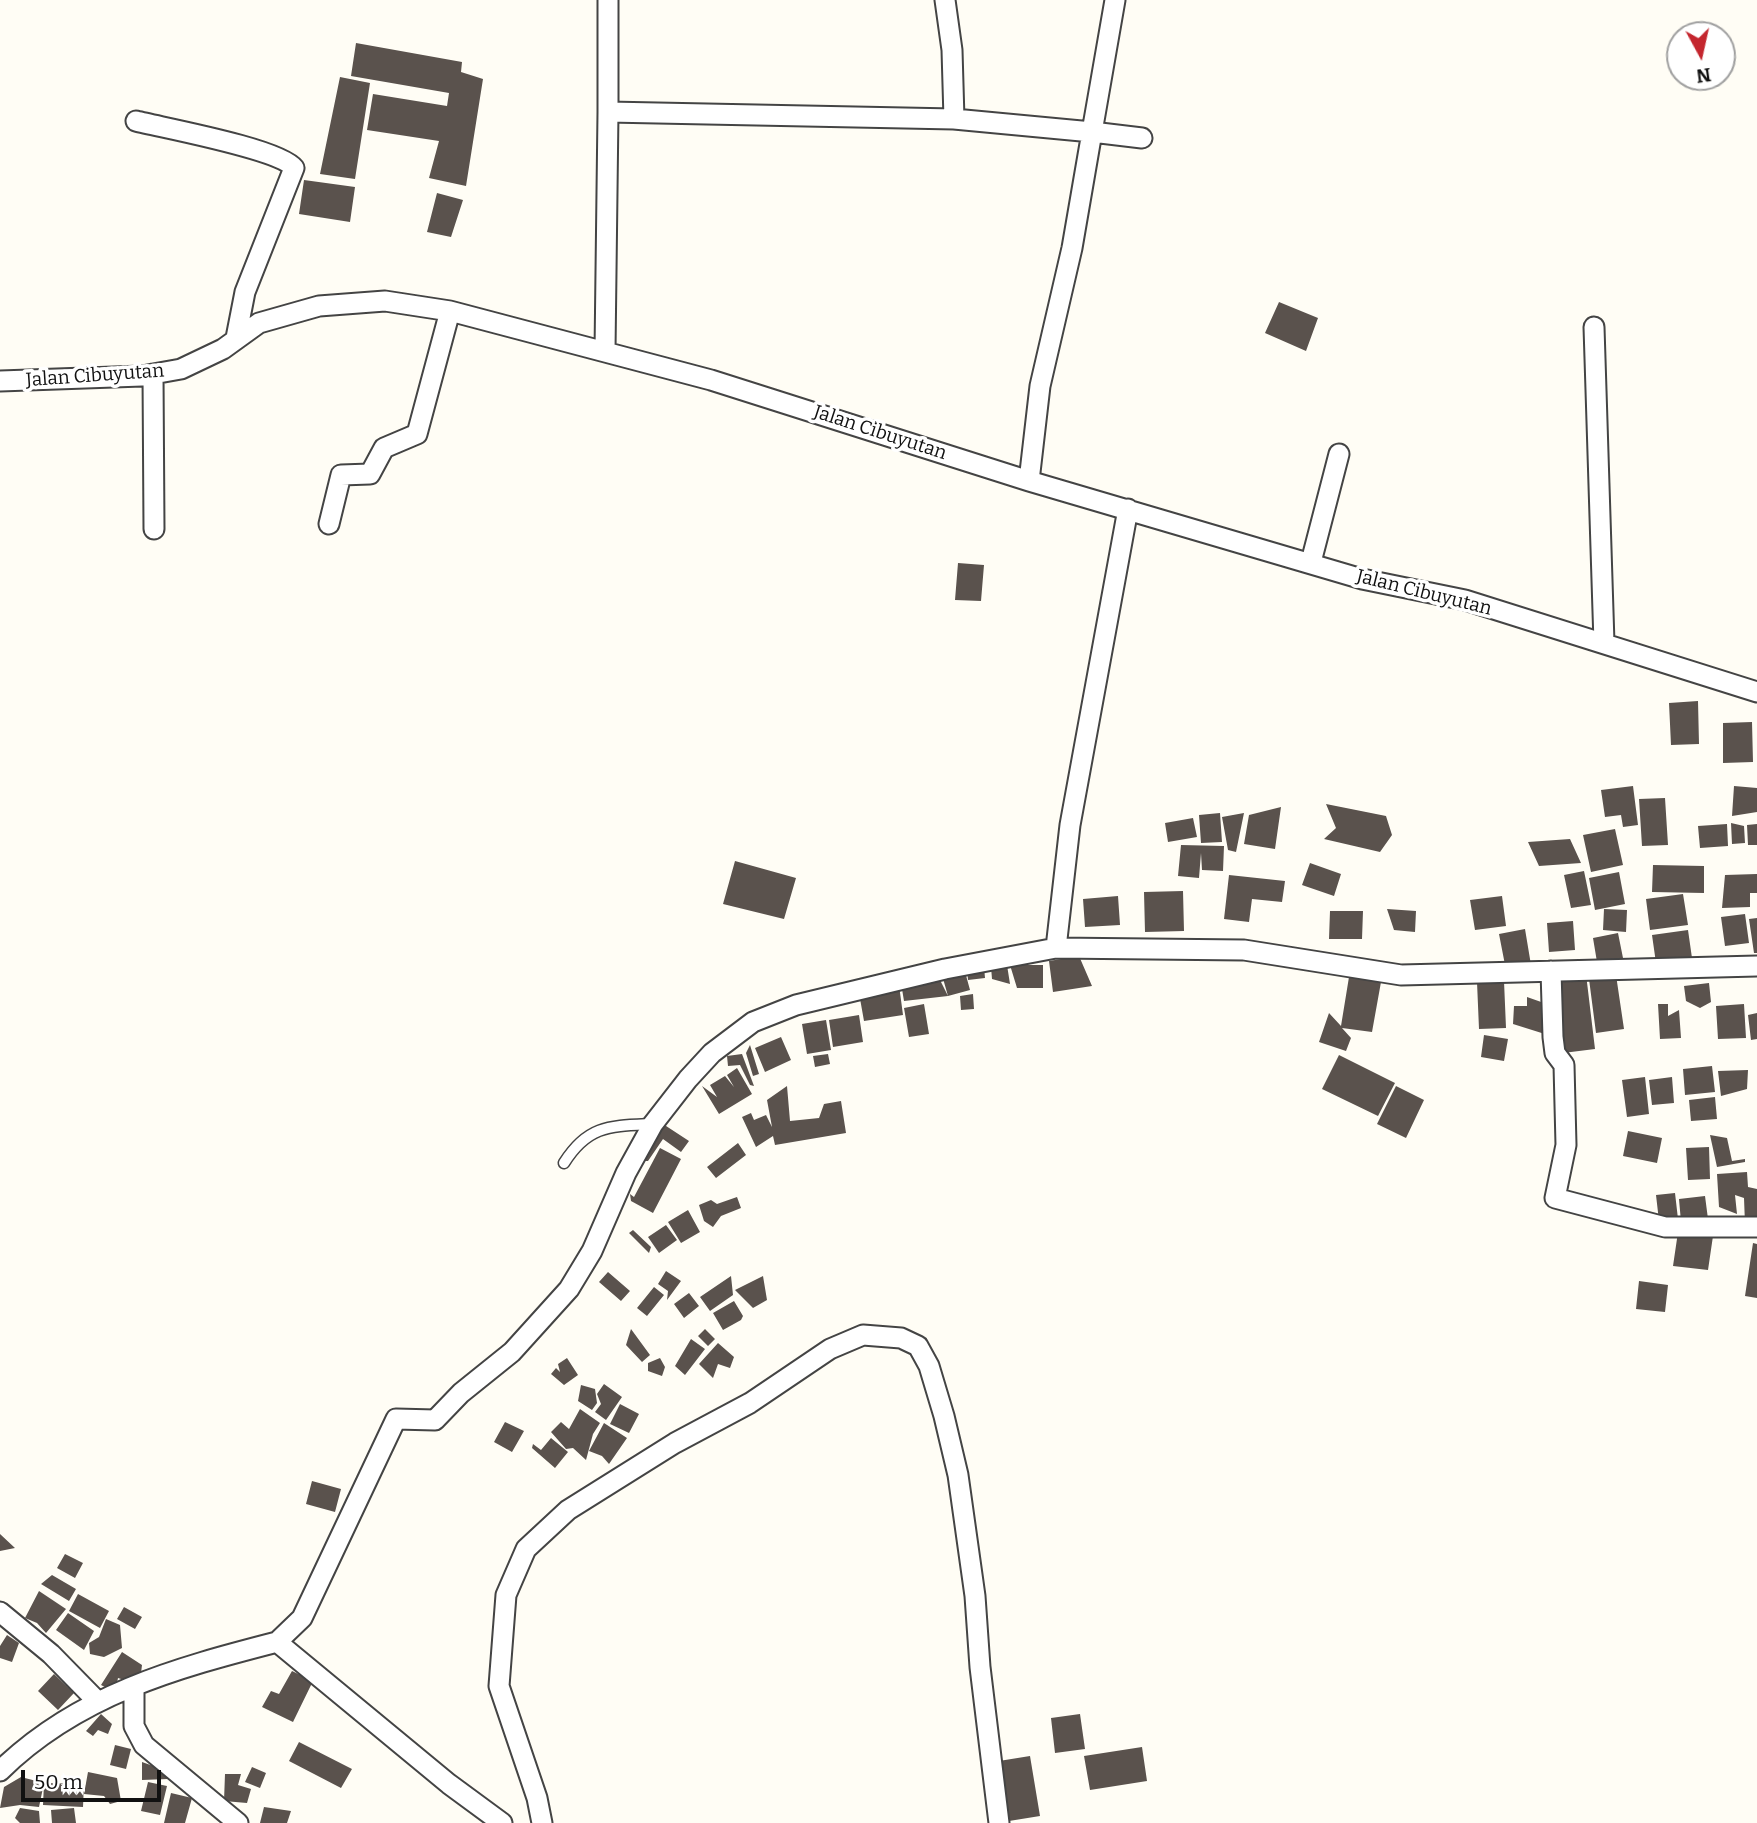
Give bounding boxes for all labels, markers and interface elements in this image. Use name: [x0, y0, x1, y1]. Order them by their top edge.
north arrow: [1666, 21, 1736, 91]
text: N: [1695, 63, 1713, 88]
street label: Jalan Cibuyutan: [25, 360, 165, 392]
street label: Jalan Cibuyutan: [811, 401, 949, 465]
street label: Jalan Cibuyutan: [1354, 565, 1494, 621]
scale bar: [24, 1756, 164, 1800]
text: 50 m: [34, 1769, 83, 1795]

